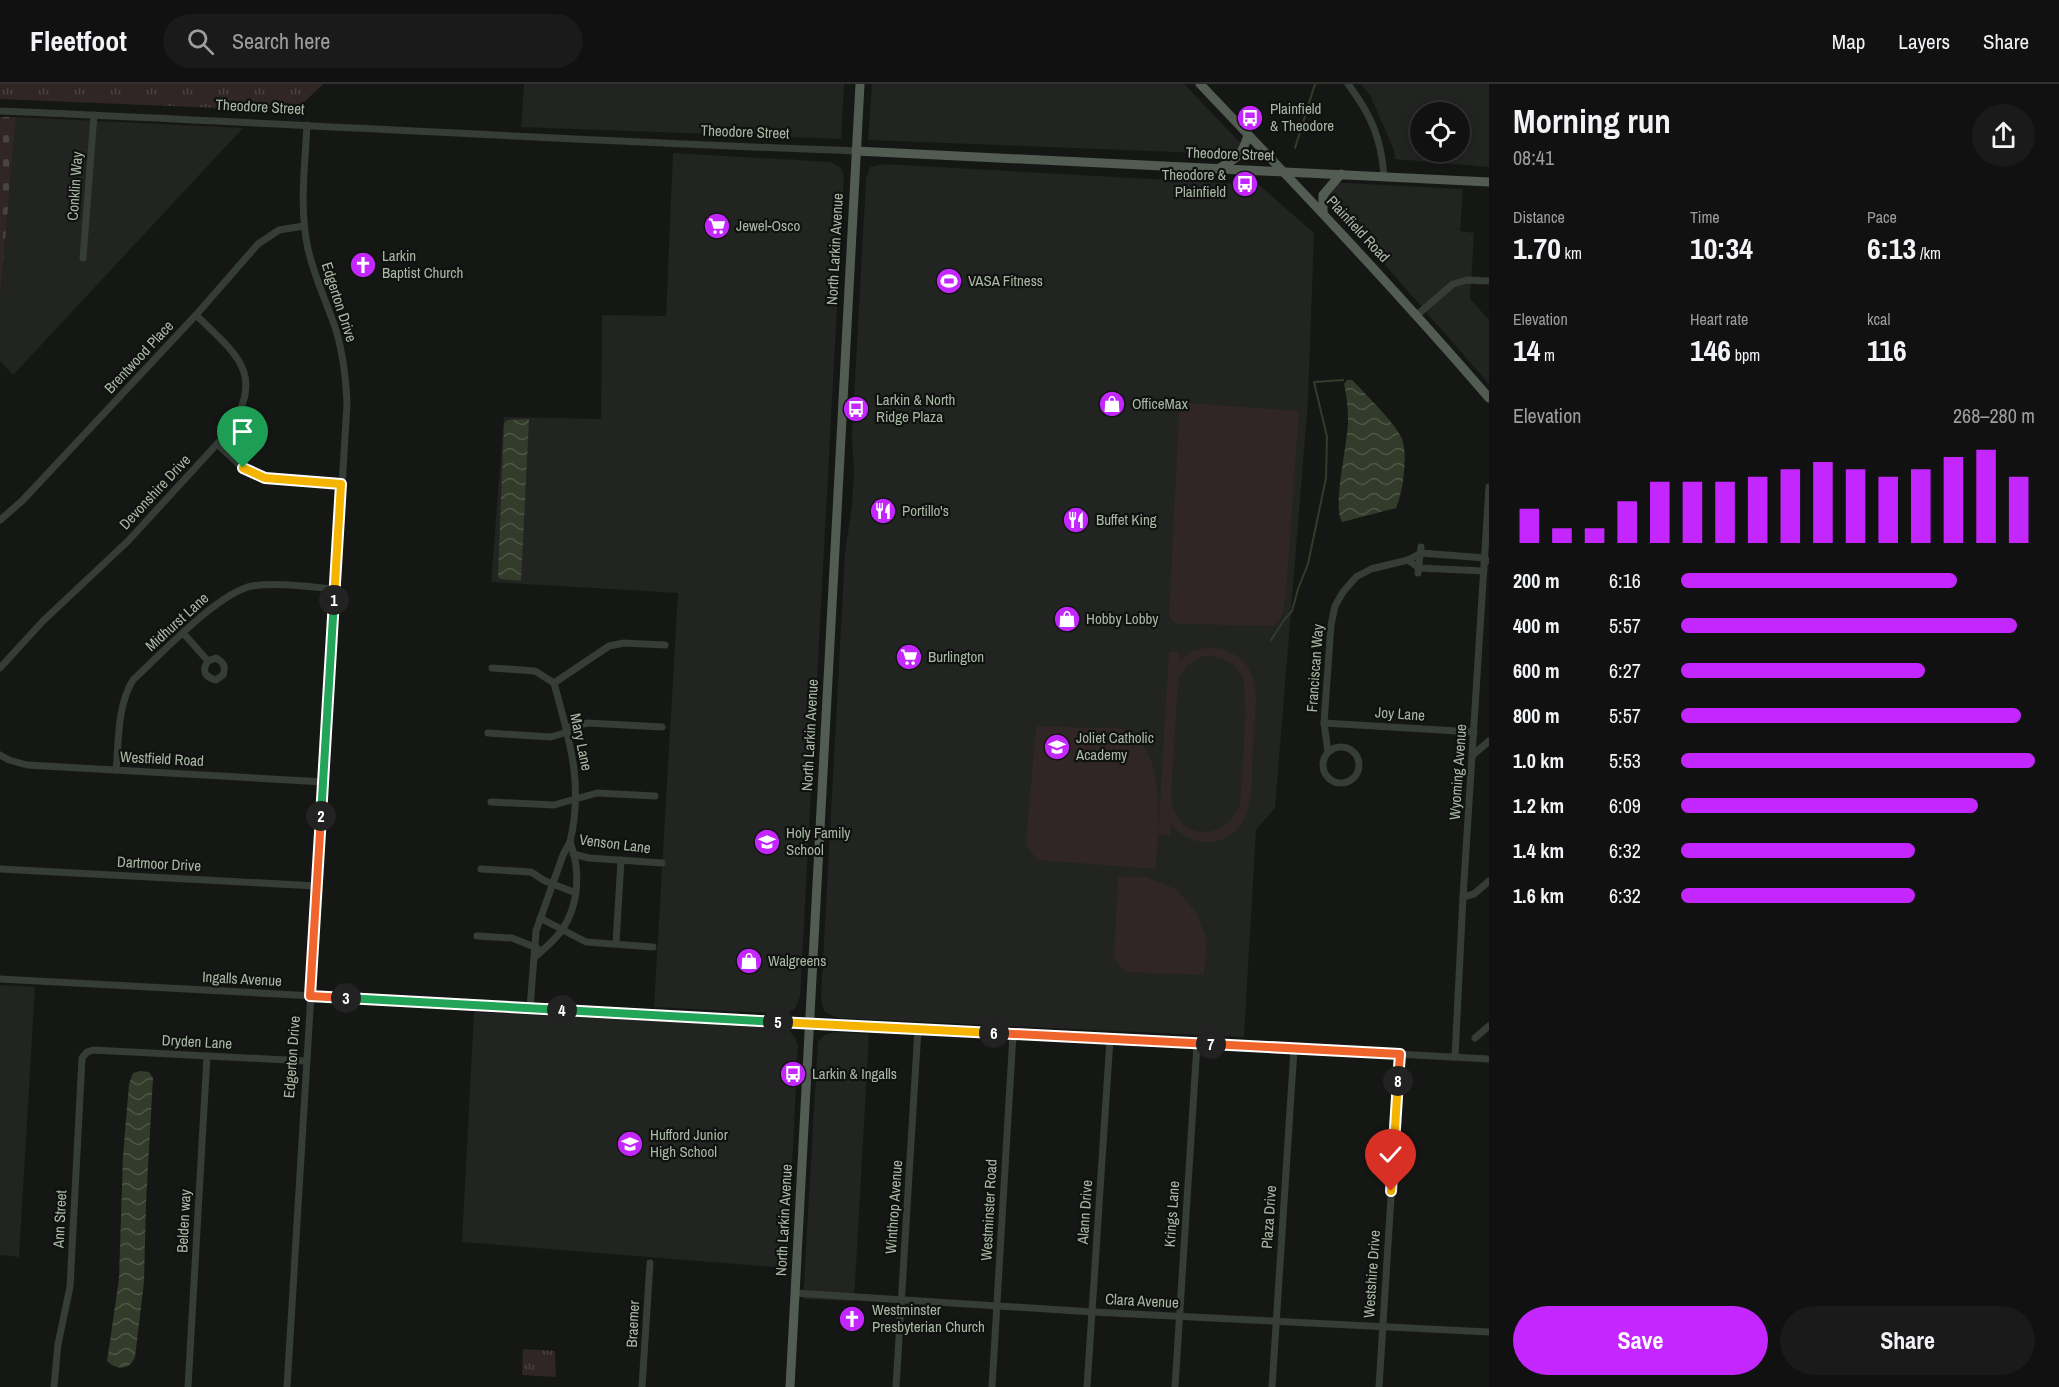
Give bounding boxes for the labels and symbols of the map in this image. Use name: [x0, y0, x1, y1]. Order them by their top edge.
street label: Theodore Street: [215, 94, 306, 119]
place label: Plainfield & Theodore: [1270, 98, 1334, 136]
bus stop icon: Plainfield & Theodore: [1235, 103, 1265, 133]
street label: Theodore Street: [700, 119, 790, 144]
street label: Theodore Street: [1185, 141, 1275, 166]
street label: Conklin Way: [62, 150, 87, 221]
place label: Theodore & Plainfield: [1162, 164, 1227, 202]
bus stop icon: Theodore & Plainfield: [1230, 169, 1260, 199]
street label: Plainfield Road: [1322, 191, 1395, 267]
street label: North Larkin Avenue: [821, 192, 848, 305]
supermarket icon: Jewel-Osco: [702, 211, 732, 241]
place label: Jewel-Osco: [736, 215, 800, 236]
place label: Larkin Baptist Church: [382, 245, 463, 283]
church icon: Larkin Baptist Church: [348, 250, 378, 280]
street label: Edgerton Drive: [317, 259, 362, 345]
sports icon: VASA Fitness: [934, 266, 964, 296]
place label: VASA Fitness: [968, 270, 1043, 291]
street label: Brentwood Place: [99, 315, 178, 398]
place label: Larkin & North Ridge Plaza: [876, 389, 955, 427]
shop icon: OfficeMax: [1097, 389, 1127, 419]
place label: OfficeMax: [1132, 393, 1189, 414]
bus stop icon: Larkin & North Ridge Plaza: [841, 394, 871, 424]
pin: [217, 406, 268, 468]
street label: Devonshire Drive: [114, 449, 195, 534]
restaurant icon: Portillo's: [868, 496, 898, 526]
place label: Portillo's: [902, 500, 949, 521]
restaurant icon: Buffet King: [1061, 505, 1091, 535]
place label: Buffet King: [1096, 509, 1157, 530]
pin: 1: [319, 585, 349, 615]
street label: Midhurst Lane: [140, 587, 213, 656]
shop icon: Hobby Lobby: [1052, 604, 1082, 634]
place label: Hobby Lobby: [1086, 608, 1159, 629]
street label: Franciscan Way: [1301, 622, 1328, 713]
supermarket icon: Burlington: [894, 642, 924, 672]
place label: Burlington: [928, 646, 984, 667]
street label: North Larkin Avenue: [796, 678, 823, 791]
street label: Joy Lane: [1374, 701, 1426, 726]
street label: Mary Lane: [565, 711, 598, 773]
street label: Wyoming Avenue: [1444, 723, 1471, 821]
place label: Joliet Catholic Academy: [1075, 727, 1154, 765]
school or university icon: Joliet Catholic Academy: [1042, 732, 1072, 762]
street label: Westfield Road: [120, 746, 204, 771]
pin: 2: [306, 801, 336, 831]
place label: Holy Family School: [786, 822, 851, 860]
school or university icon: Holy Family School: [752, 827, 782, 857]
street label: Venson Lane: [578, 829, 652, 858]
street label: Dartmoor Drive: [117, 851, 202, 876]
shop icon: Walgreens: [734, 946, 764, 976]
place label: Walgreens: [768, 950, 826, 971]
street label: Ingalls Avenue: [202, 966, 283, 991]
pin: 3: [331, 983, 361, 1013]
pin: 4: [547, 995, 577, 1025]
pin: 5: [763, 1007, 793, 1037]
street label: Edgerton Drive: [278, 1015, 305, 1099]
pin: 6: [979, 1018, 1009, 1048]
street label: Dryden Lane: [161, 1029, 233, 1054]
pin: 7: [1196, 1029, 1226, 1059]
bus stop icon: Larkin & Ingalls: [778, 1059, 808, 1089]
place label: Larkin & Ingalls: [812, 1063, 897, 1084]
pin: 8: [1383, 1066, 1413, 1096]
place label: Hufford Junior High School: [650, 1124, 728, 1162]
school or university icon: Hufford Junior High School: [615, 1129, 645, 1159]
pin: [1365, 1129, 1416, 1191]
street label: Winthrop Avenue: [880, 1159, 907, 1255]
street label: Westminster Road: [975, 1159, 1002, 1261]
street label: North Larkin Avenue: [770, 1163, 797, 1276]
street label: Alann Drive: [1072, 1179, 1097, 1246]
street label: Krings Lane: [1159, 1180, 1184, 1248]
street label: Plaza Drive: [1256, 1184, 1281, 1249]
street label: Belden way: [171, 1188, 196, 1253]
street label: Ann Street: [47, 1189, 72, 1250]
street label: Westshire Drive: [1358, 1229, 1385, 1319]
street label: Clara Avenue: [1105, 1288, 1180, 1313]
place label: Westminster Presbyterian Church: [872, 1299, 985, 1337]
street label: Braemer: [621, 1300, 644, 1348]
church icon: Westminster Presbyterian Church: [837, 1304, 867, 1334]

